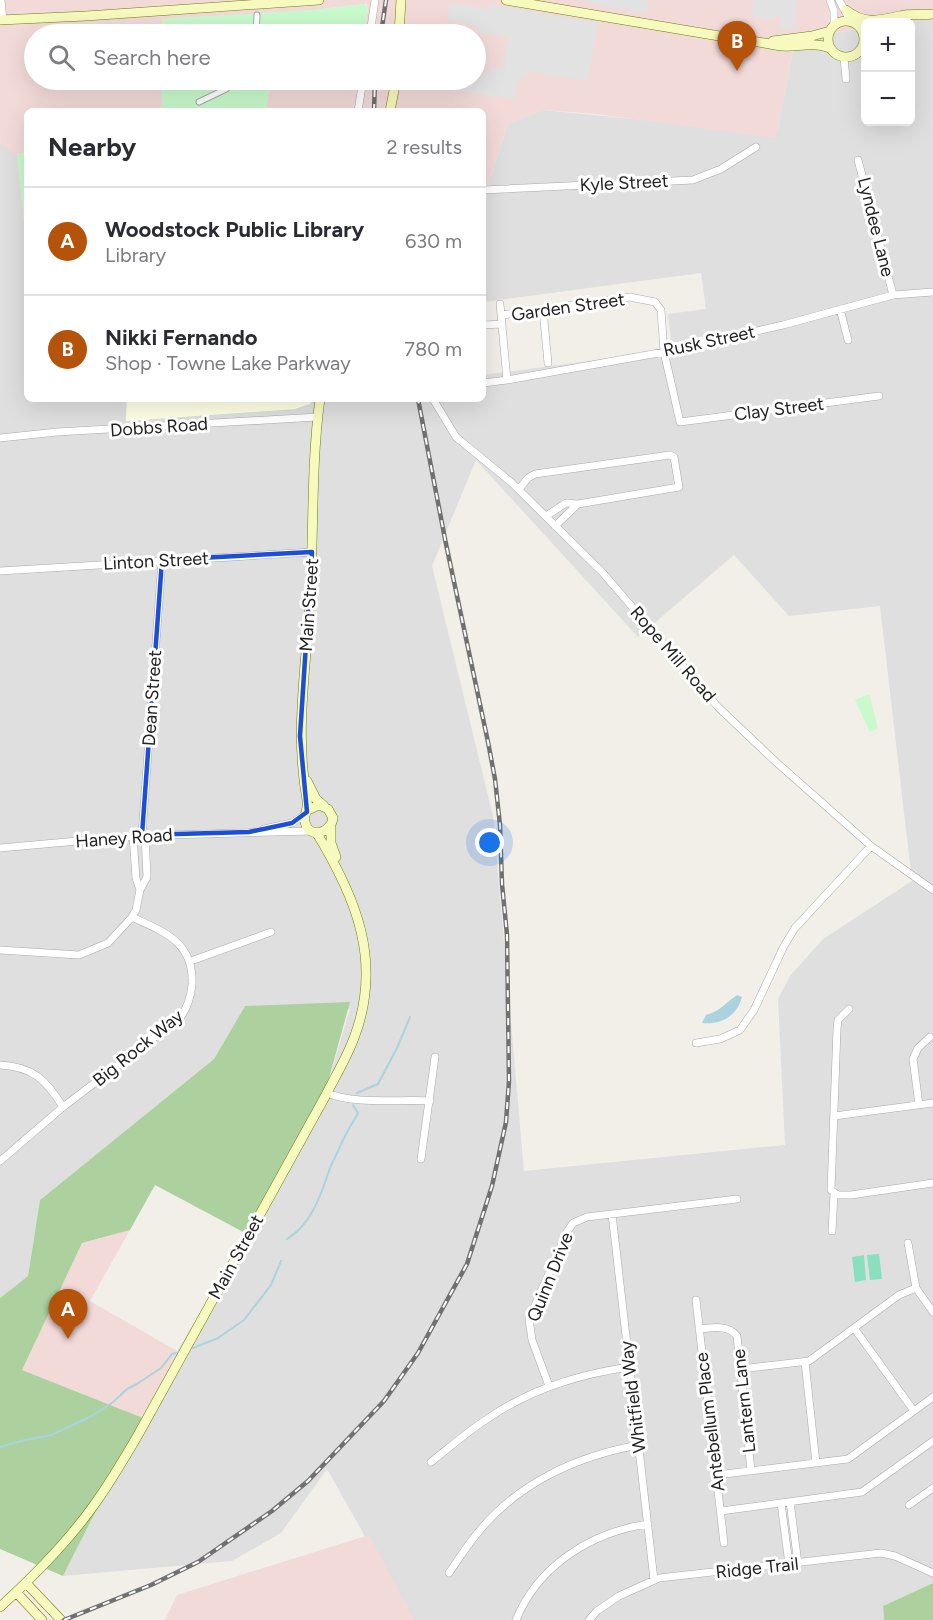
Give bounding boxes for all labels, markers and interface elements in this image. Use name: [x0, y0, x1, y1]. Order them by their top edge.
map controls: [861, 18, 915, 126]
button: +: [861, 18, 915, 72]
pin: B: [718, 22, 756, 71]
search box: [24, 24, 486, 90]
icon: search: [45, 41, 78, 74]
text: Search here: [93, 44, 211, 71]
button: −: [861, 72, 915, 126]
text: Nearby: [48, 131, 136, 163]
text: 2 results: [386, 135, 462, 159]
street label: Kyle Street: [579, 170, 669, 196]
street label: Lyndee Lane: [853, 175, 899, 279]
text: Woodstock Public Library: [105, 216, 364, 243]
text: A: [60, 229, 75, 253]
text: 630 m: [405, 229, 462, 253]
text: Library: [105, 243, 166, 267]
street label: Garden Street: [510, 288, 626, 326]
street label: Rusk Street: [661, 321, 757, 361]
text: Nikki Fernando: [105, 324, 258, 351]
text: B: [61, 337, 74, 361]
text: 780 m: [404, 337, 462, 361]
text: Shop · Towne Lake Parkway: [105, 351, 351, 375]
street label: Clay Street: [733, 393, 825, 425]
street label: Dobbs Road: [109, 413, 209, 441]
street label: Linton Street: [103, 547, 210, 575]
street label: Main Street: [295, 557, 323, 652]
street label: Rope Mill Road: [625, 602, 721, 706]
street label: Dean Street: [138, 649, 166, 747]
street label: Haney Road: [75, 824, 173, 852]
your location: [475, 828, 504, 857]
street label: Big Rock Way: [88, 1005, 188, 1091]
street label: Main Street: [204, 1211, 268, 1303]
street label: Quinn Drive: [522, 1229, 578, 1325]
pin: A: [48, 1290, 88, 1339]
street label: Whitfield Way: [615, 1339, 651, 1454]
street label: Lantern Lane: [728, 1348, 760, 1454]
street label: Antebellum Place: [691, 1351, 729, 1493]
street label: Ridge Trail: [714, 1553, 800, 1583]

